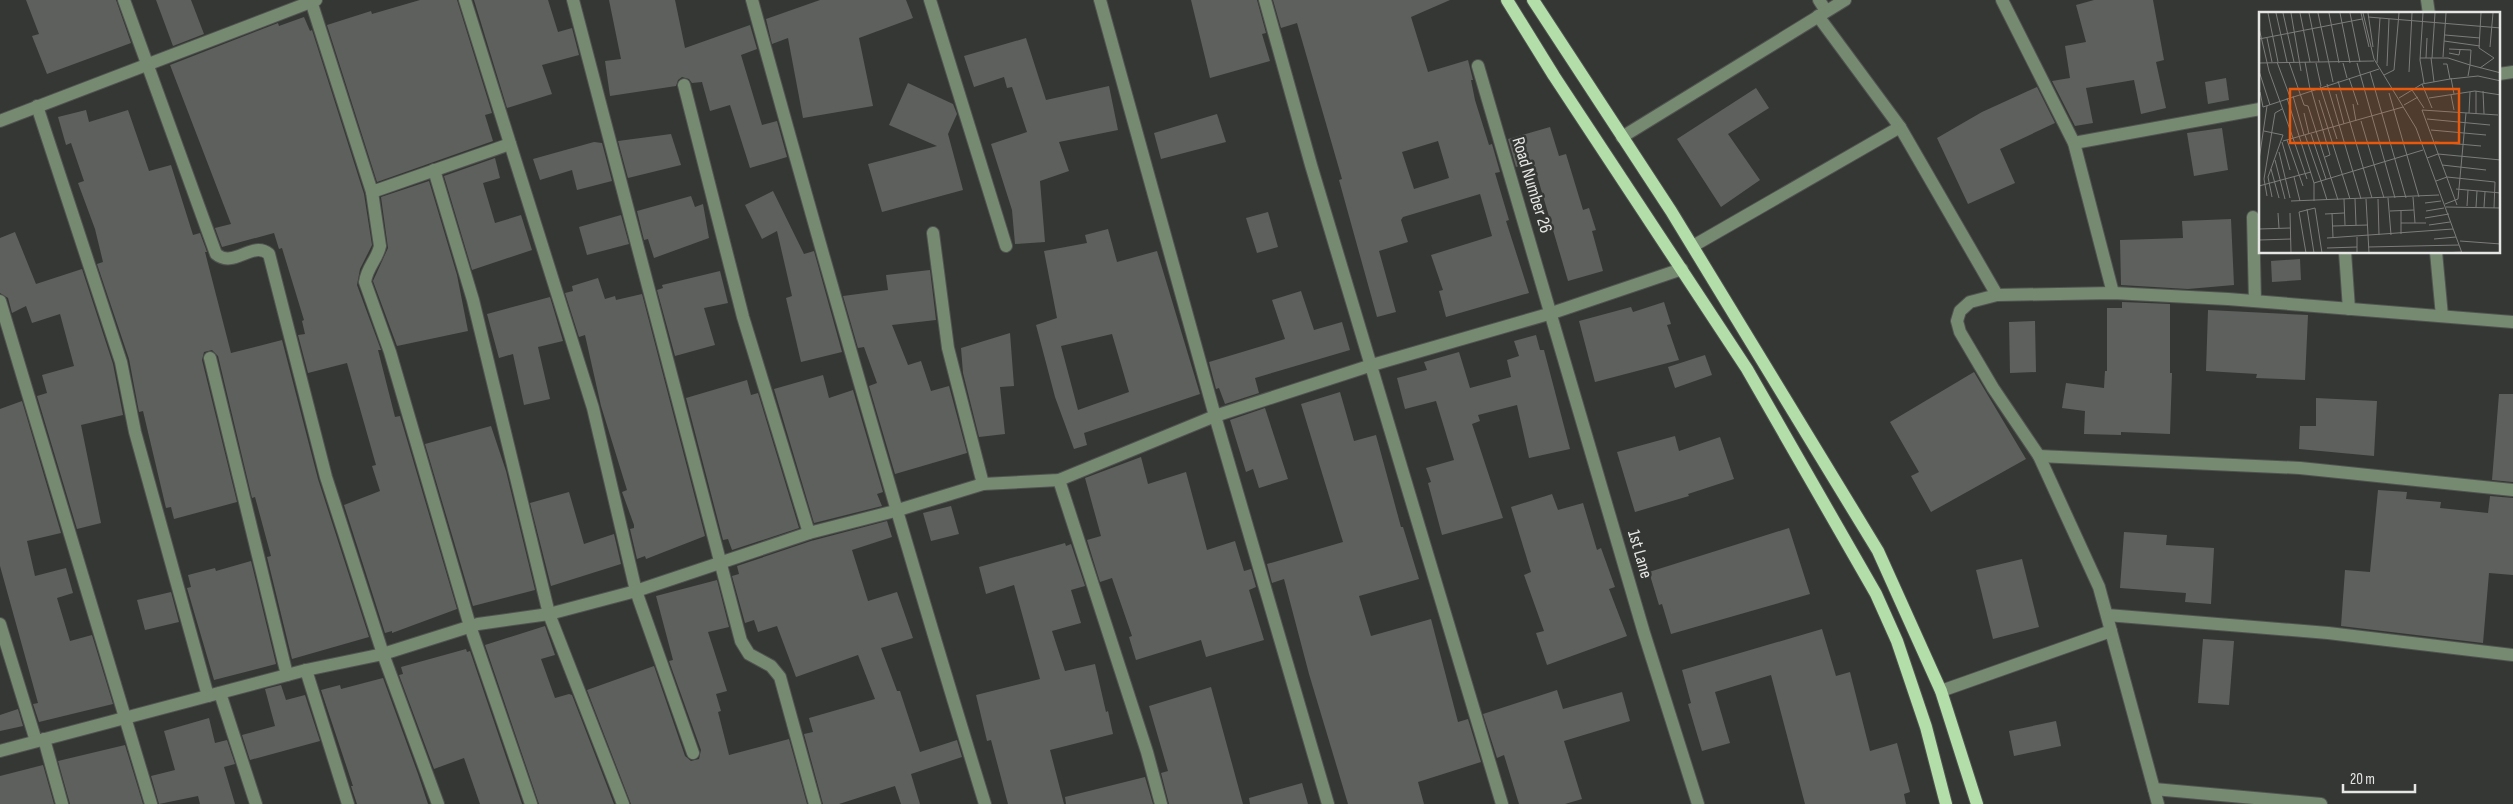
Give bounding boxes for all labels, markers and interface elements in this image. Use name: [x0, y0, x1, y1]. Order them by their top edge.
inset map: [2259, 12, 2500, 254]
street label: Road Number 26: [1507, 135, 1557, 236]
street label: 1st Lane: [1623, 527, 1657, 581]
scale bar: [2343, 762, 2416, 794]
text: 20 m: [2350, 770, 2375, 789]

